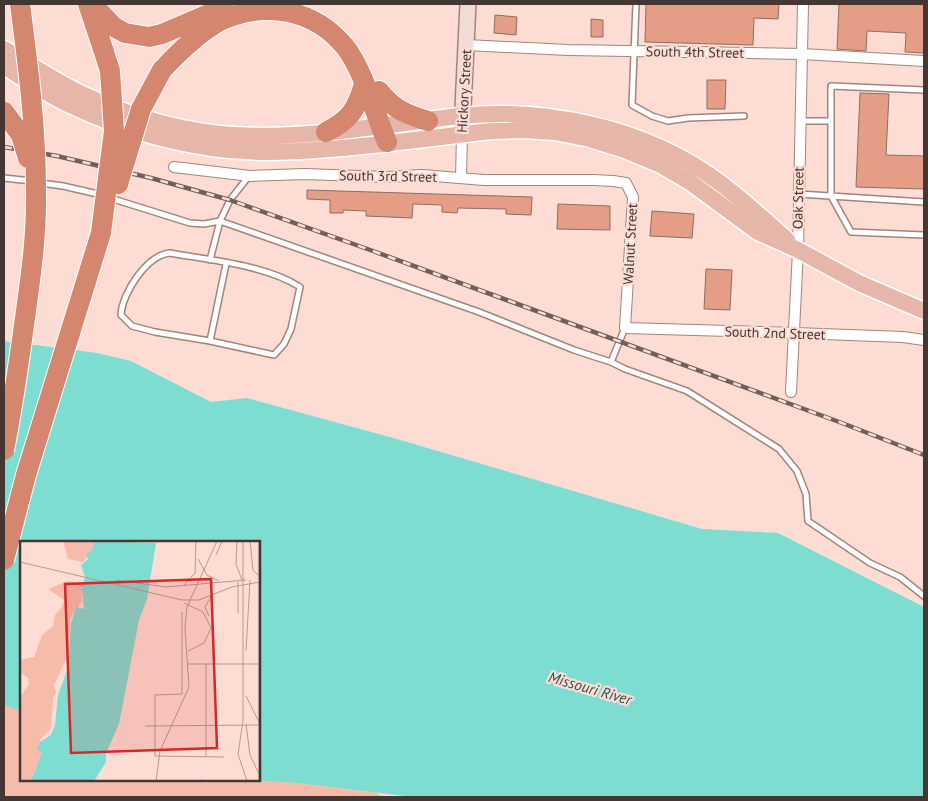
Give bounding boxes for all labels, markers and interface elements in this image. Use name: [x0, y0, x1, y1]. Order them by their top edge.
street label: South 4th Street: [646, 42, 744, 62]
street label: Hickory Street: [453, 48, 475, 133]
street label: South 3rd Street: [339, 166, 437, 186]
street label: Oak Street: [788, 166, 808, 229]
street label: Walnut Street: [619, 203, 641, 285]
street label: South 2nd Street: [724, 322, 826, 344]
inset map: [20, 541, 260, 781]
water label: Missouri River: [546, 667, 635, 709]

